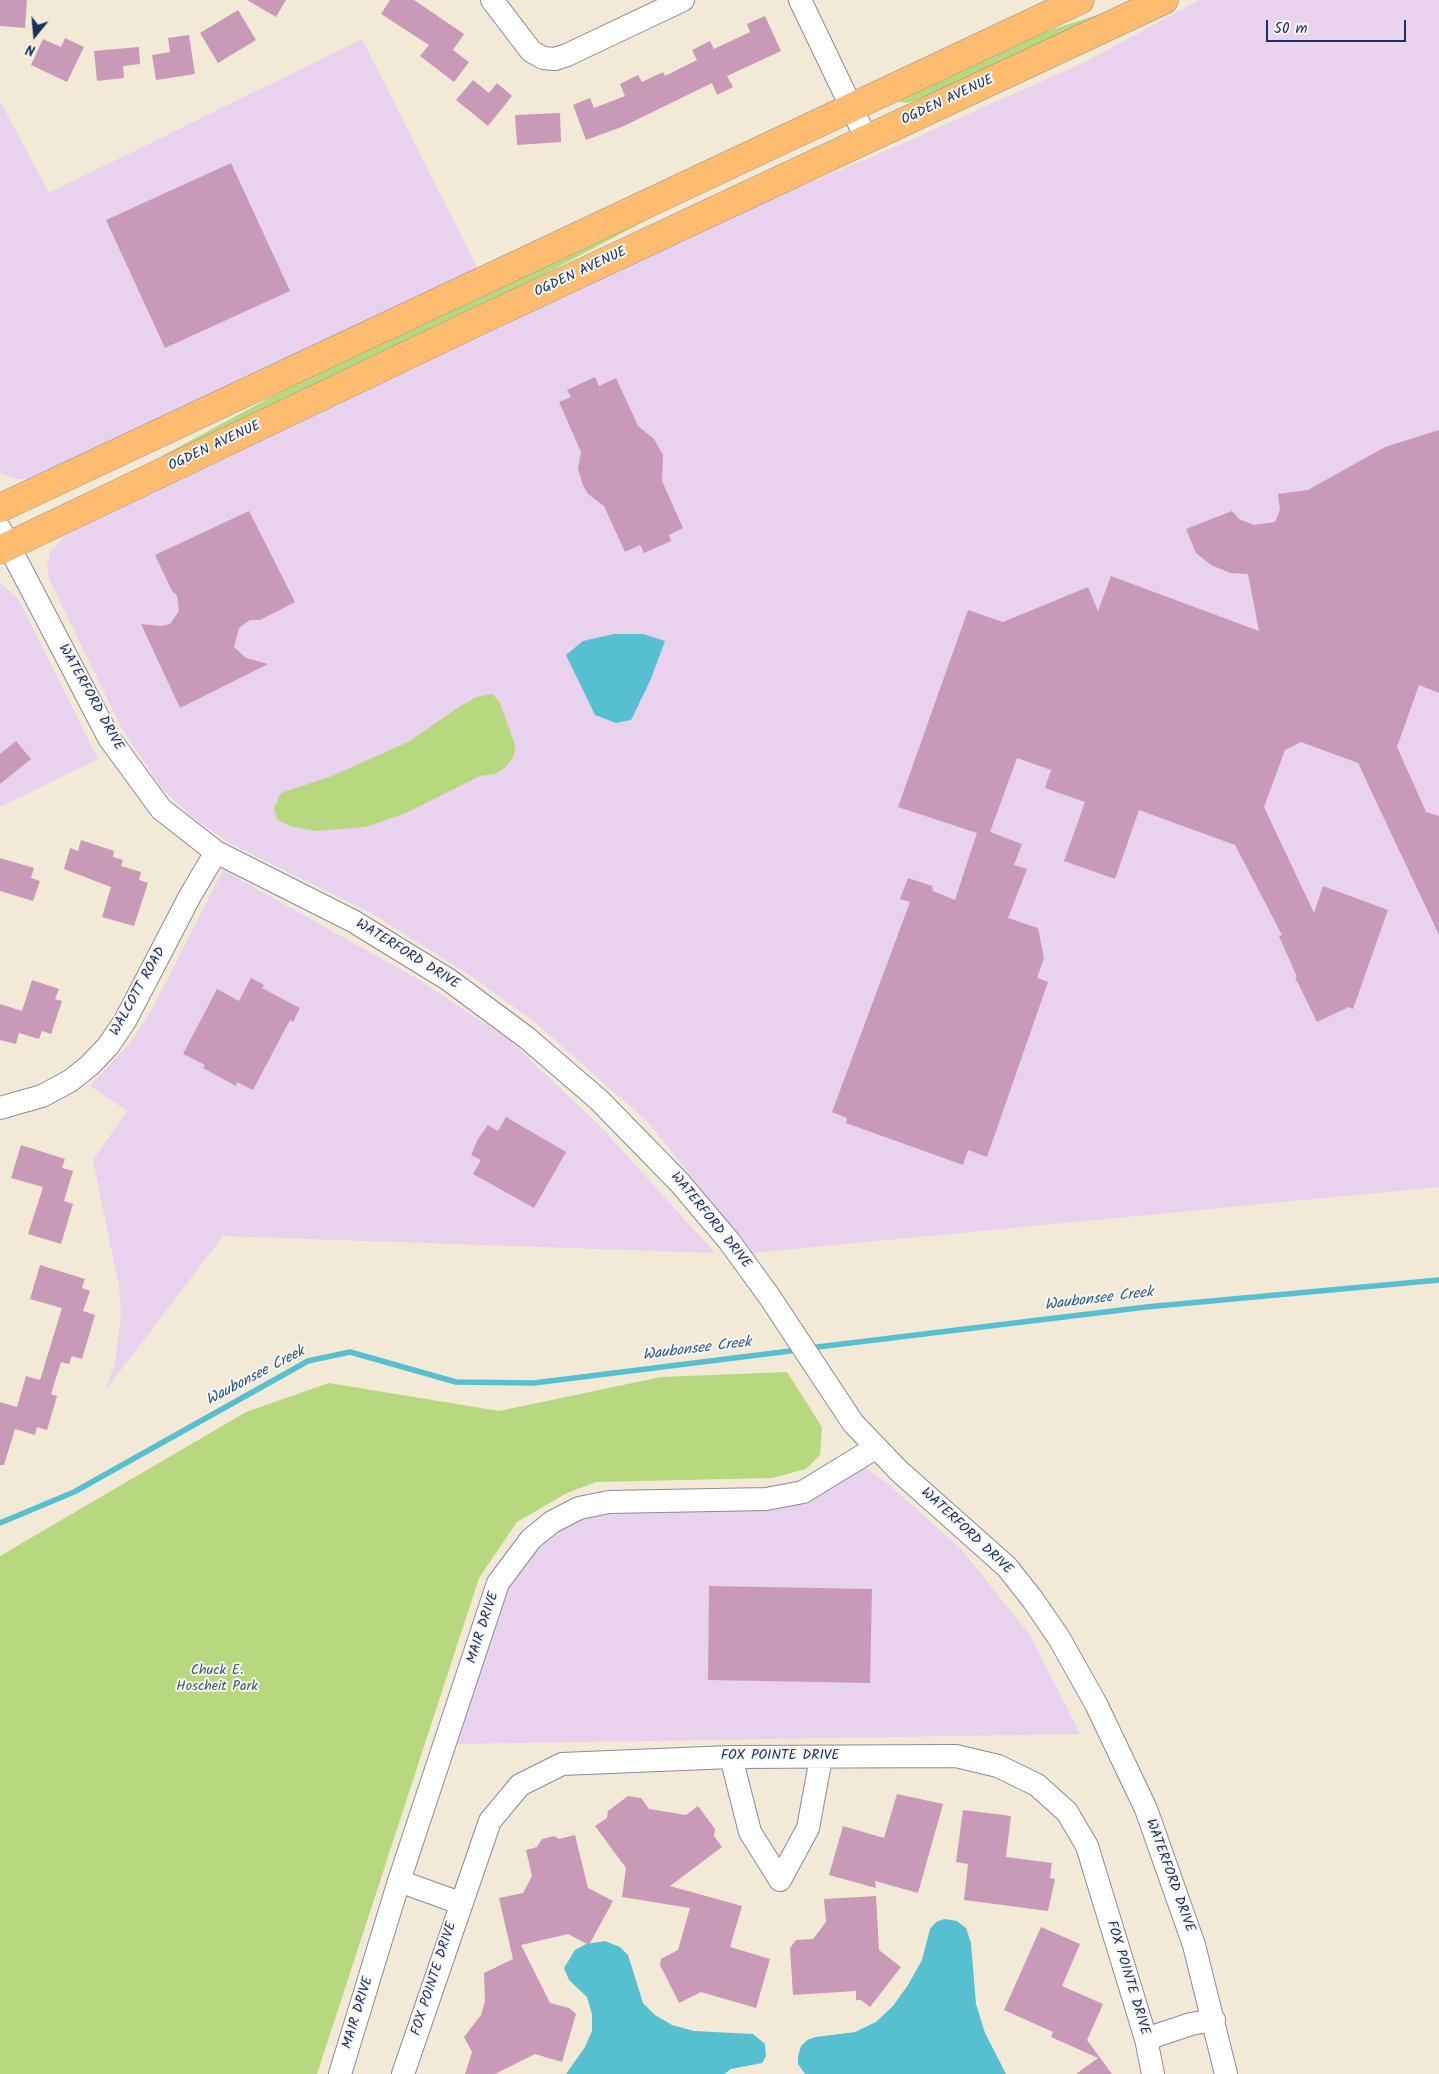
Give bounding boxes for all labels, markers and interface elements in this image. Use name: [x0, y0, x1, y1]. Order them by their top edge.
north arrow: [10, 10, 60, 60]
scale bar: [1269, 10, 1409, 42]
text: 50 m: [1274, 17, 1308, 41]
text: N: [23, 38, 38, 61]
street label: OGDEN AVENUE: [899, 72, 997, 130]
street label: OGDEN AVENUE: [532, 244, 630, 302]
street label: OGDEN AVENUE: [166, 418, 264, 476]
street label: WATERFORD DRIVE: [54, 642, 126, 754]
street label: WATERFORD DRIVE: [352, 916, 462, 994]
street label: WALCOTT ROAD: [108, 945, 170, 1039]
street label: WATERFORD DRIVE: [666, 1169, 754, 1273]
water label: Waubonsee Creek: [1044, 1284, 1154, 1316]
water label: Waubonsee Creek: [642, 1334, 752, 1366]
water label: Waubonsee Creek: [204, 1343, 308, 1411]
street label: WATERFORD DRIVE: [917, 1485, 1015, 1579]
street label: MAIR DRIVE: [464, 1590, 504, 1666]
park label: Chuck E. Hoscheit Park: [176, 1664, 258, 1696]
street label: FOX POINTE DRIVE: [721, 1749, 839, 1765]
street label: WATERFORD DRIVE: [1141, 1817, 1197, 1935]
street label: FOX POINTE DRIVE: [1102, 1919, 1152, 2037]
street label: FOX POINTE DRIVE: [409, 1920, 461, 2038]
street label: MAIR DRIVE: [340, 1975, 378, 2051]

